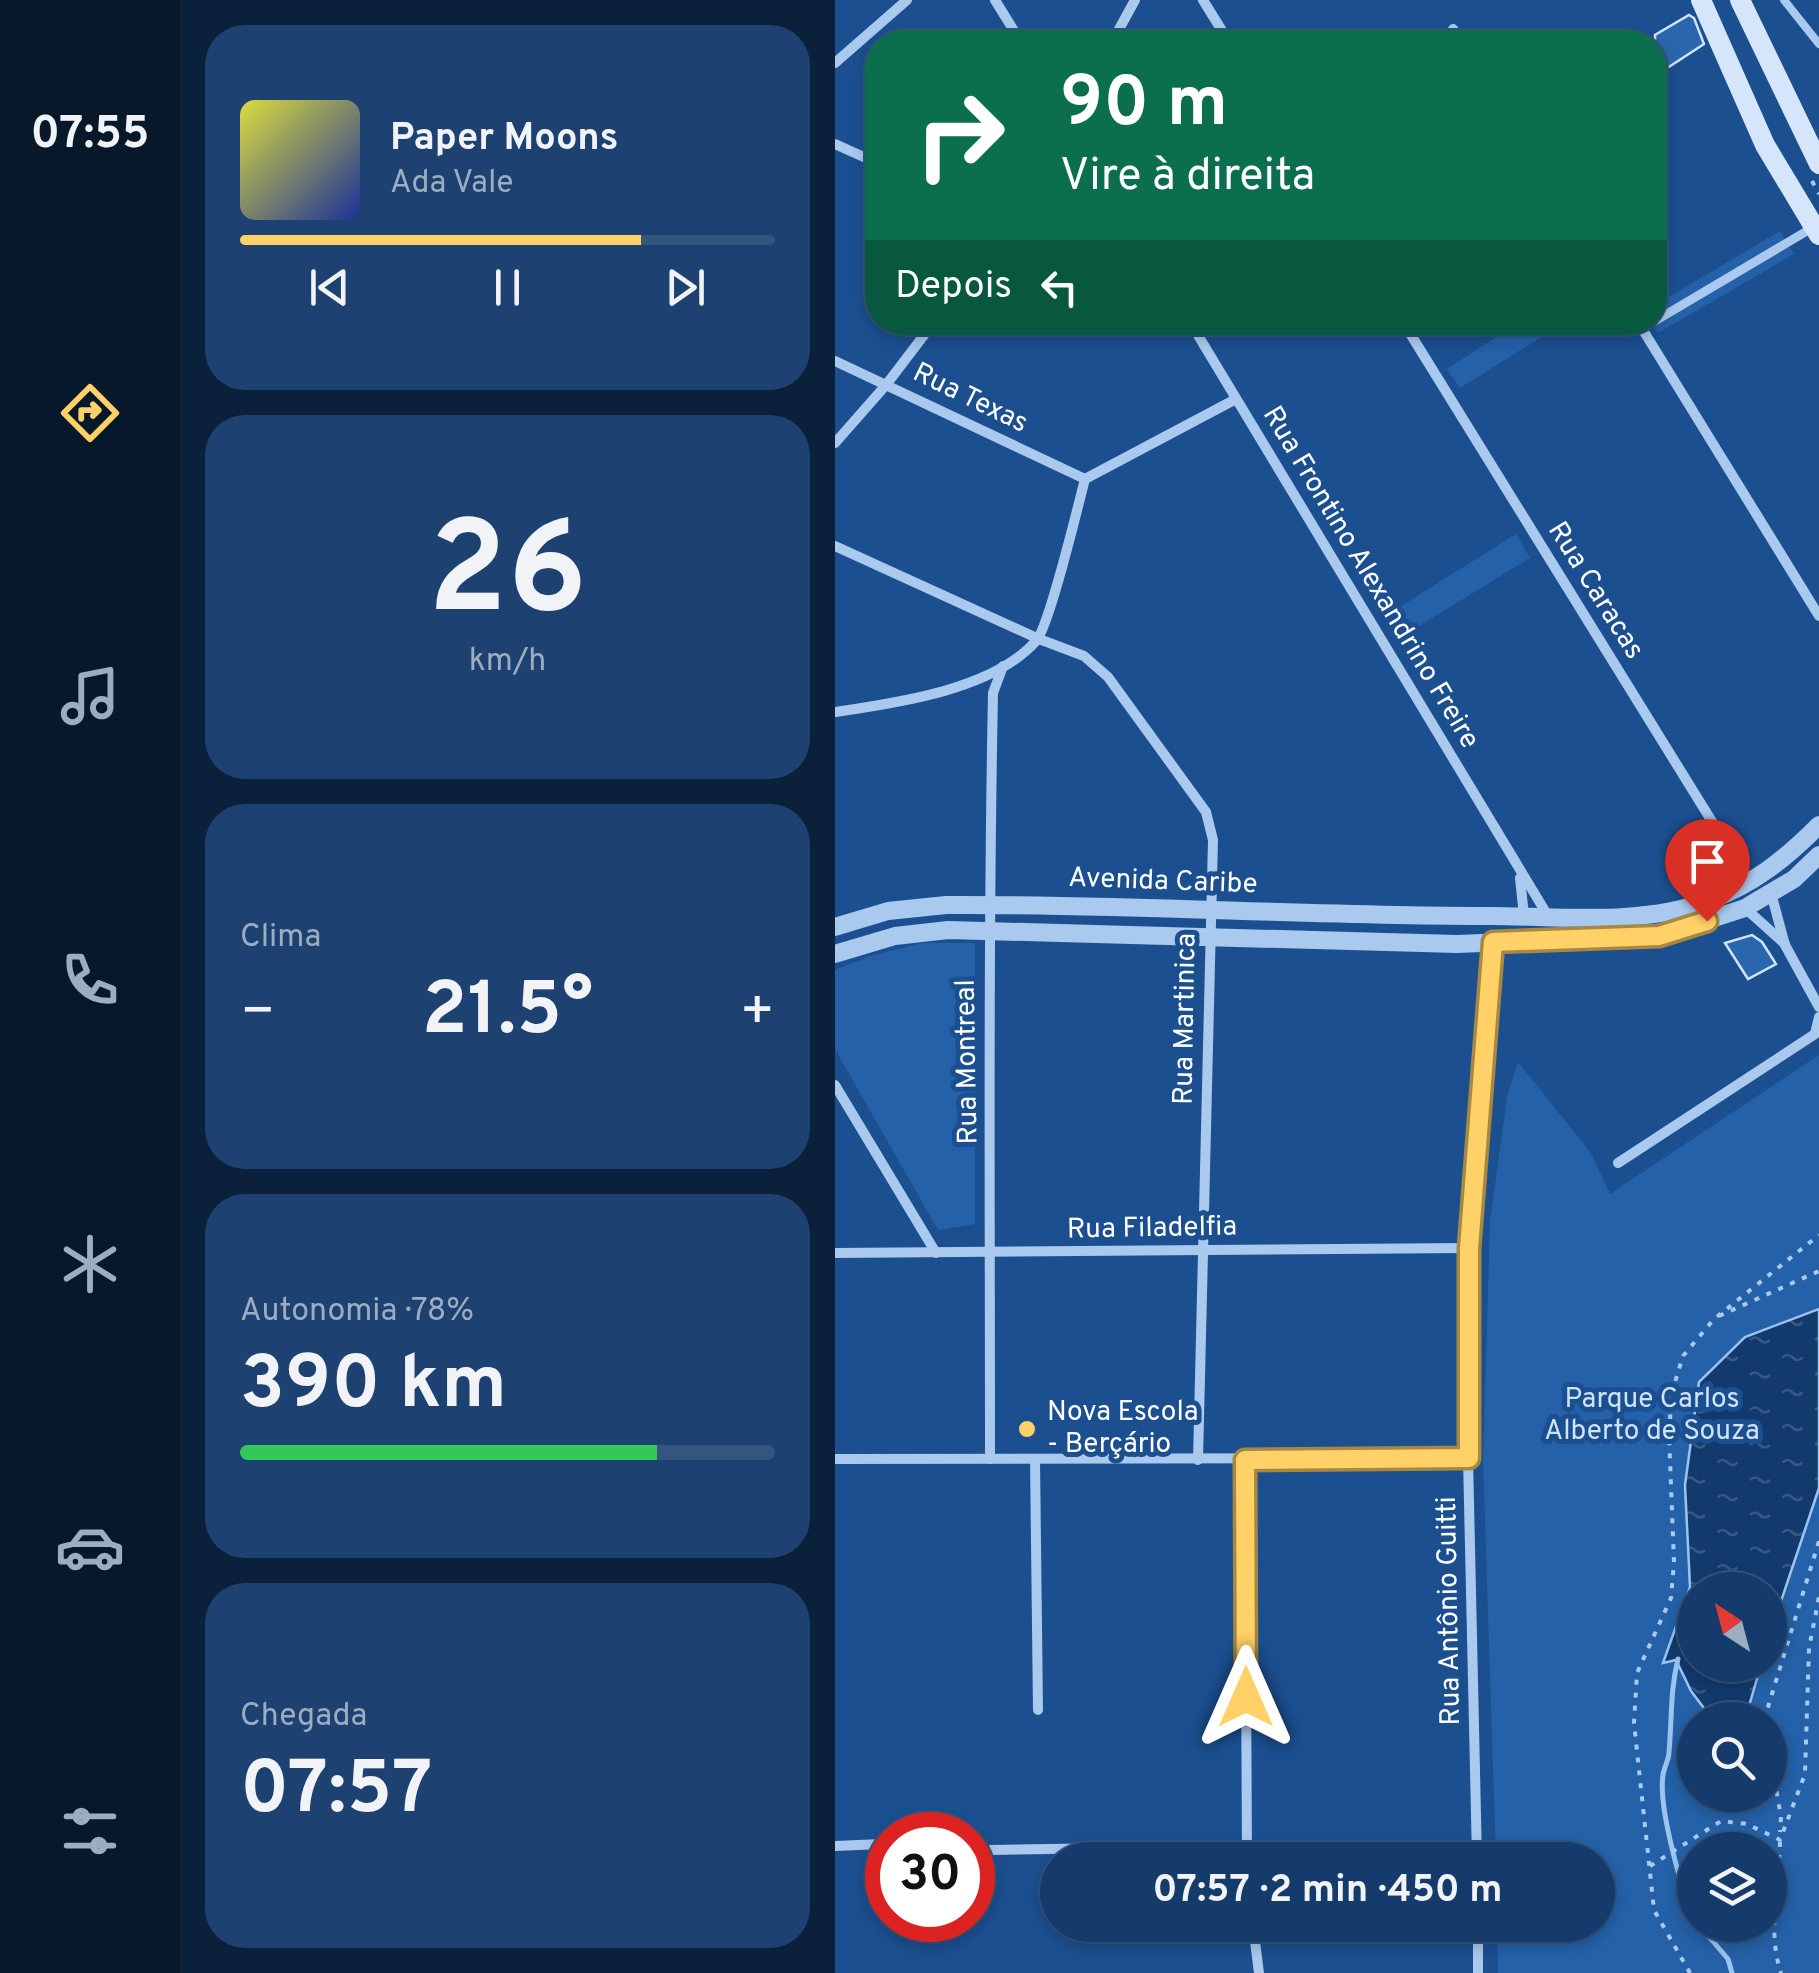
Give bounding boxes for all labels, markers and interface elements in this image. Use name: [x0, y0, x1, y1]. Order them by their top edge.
text: 90 m: [1060, 62, 1228, 151]
icon: right: [895, 70, 1025, 200]
text: 07:55: [31, 107, 149, 164]
text: Paper Moons: [390, 115, 619, 164]
text: Vire à direita: [1060, 149, 1315, 206]
text: Ada Vale: [390, 164, 514, 204]
icon: previous: [302, 260, 357, 315]
icon: pause: [480, 260, 535, 315]
icon: next: [658, 260, 713, 315]
icon: left: [1032, 260, 1087, 315]
text: Depois: [895, 263, 1012, 312]
street label: Rua Texas: [906, 356, 1034, 442]
icon: directions: [55, 378, 125, 448]
street label: Rua Frontino Alexandrino Freire: [1253, 400, 1487, 756]
text: 26: [428, 494, 587, 659]
street label: Rua Caracas: [1538, 515, 1652, 667]
text: km/h: [469, 642, 546, 682]
icon: music: [55, 661, 125, 731]
pin: [1665, 819, 1750, 922]
icon: arrive: [1680, 834, 1735, 889]
street label: Avenida Caribe: [1068, 861, 1258, 903]
text: Clima: [240, 918, 321, 958]
street label: Rua Martinica: [1167, 933, 1205, 1105]
icon: phone: [55, 945, 125, 1015]
text: 21.5°: [422, 966, 593, 1061]
text: −: [240, 979, 275, 1049]
text: +: [740, 979, 775, 1049]
street label: Rua Montreal: [949, 979, 987, 1145]
street label: Rua Filadelfia: [1067, 1210, 1237, 1248]
icon: climate: [55, 1229, 125, 1299]
text: Autonomia · 78%: [240, 1292, 474, 1332]
text: 390 km: [240, 1340, 507, 1435]
park label: Parque Carlos Alberto de Souza: [1544, 1382, 1760, 1450]
place label: Nova Escola - Berçário: [1047, 1395, 1198, 1463]
marker: Nova Escola - Berçário: [1016, 1418, 1038, 1440]
street label: Rua Antônio Guitti: [1430, 1496, 1470, 1726]
icon: car: [55, 1512, 125, 1582]
north arrow: [1677, 1572, 1787, 1682]
map controls: [1677, 1572, 1787, 1942]
position arrow: [1194, 1645, 1298, 1749]
text: Chegada: [240, 1697, 367, 1737]
button: search: [1677, 1702, 1787, 1812]
text: 07:57: [240, 1745, 433, 1840]
icon: filters: [55, 1796, 125, 1866]
speed limit sign: 30: [865, 1812, 995, 1942]
button: layers: [1677, 1832, 1787, 1942]
text: 07:57 · 2 min · 450 m: [1152, 1867, 1503, 1916]

